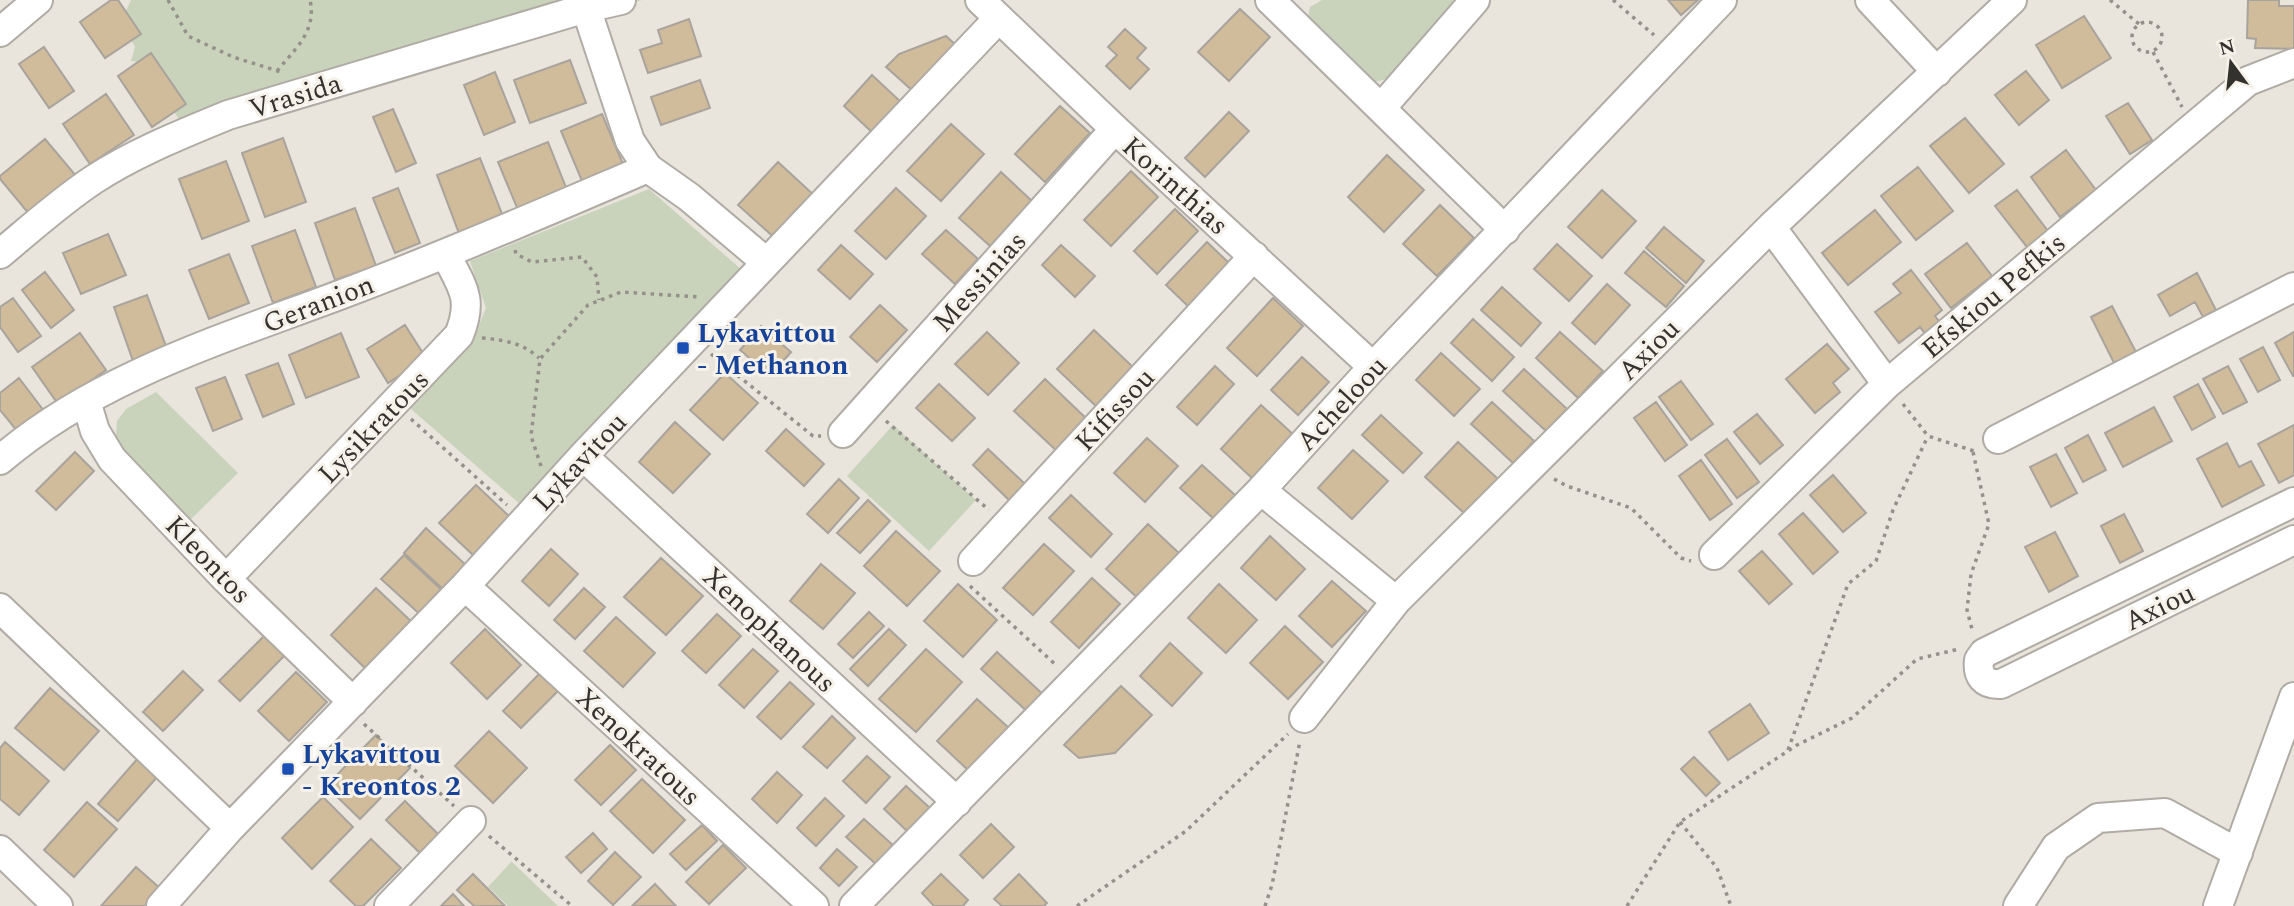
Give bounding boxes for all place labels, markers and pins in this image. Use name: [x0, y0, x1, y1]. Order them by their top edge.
place label: Lykavittou - Methanon: [697, 312, 848, 387]
marker: Lykavittou - Methanon: [675, 340, 691, 356]
place label: Lykavittou - Kreontos 2: [302, 733, 461, 808]
marker: Lykavittou - Kreontos 2: [280, 761, 296, 777]

